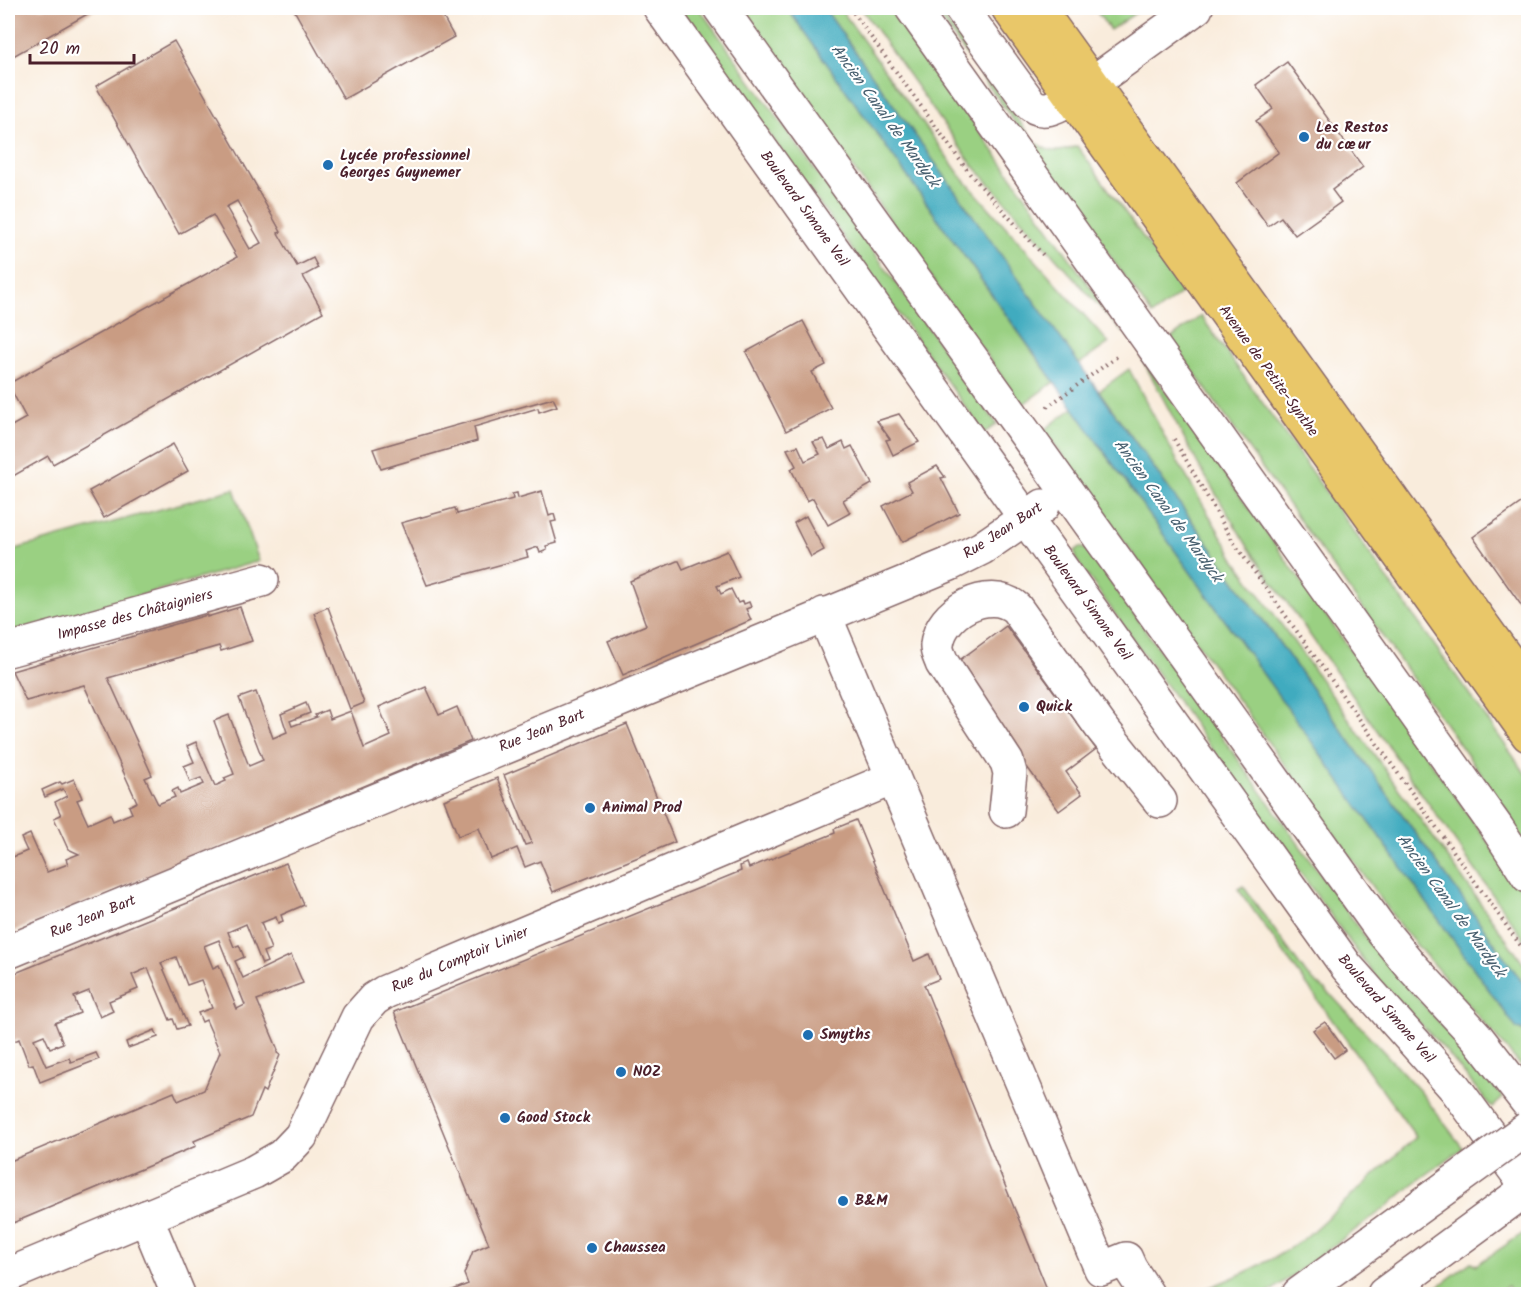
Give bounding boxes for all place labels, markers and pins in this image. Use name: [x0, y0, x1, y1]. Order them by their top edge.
place label: Les Restos du cœur: [1316, 116, 1388, 157]
marker: Les Restos du cœur: [1297, 130, 1311, 144]
place label: Lycée professionnel Georges Guynemer: [340, 144, 470, 185]
marker: Lycée professionnel Georges Guynemer: [321, 158, 335, 172]
place label: Quick: [1036, 695, 1072, 719]
marker: Quick: [1017, 700, 1031, 714]
place label: Animal Prod: [602, 796, 683, 820]
marker: Animal Prod: [583, 801, 597, 815]
place label: Smyths: [820, 1023, 871, 1047]
marker: Smyths: [801, 1028, 815, 1042]
place label: NOZ: [633, 1060, 661, 1084]
marker: NOZ: [614, 1065, 628, 1079]
place label: Good Stock: [517, 1106, 591, 1130]
marker: Good Stock: [498, 1111, 512, 1125]
place label: B&M: [855, 1189, 888, 1213]
marker: B&M: [836, 1194, 850, 1208]
place label: Chaussea: [604, 1236, 666, 1260]
marker: Chaussea: [585, 1241, 599, 1255]

